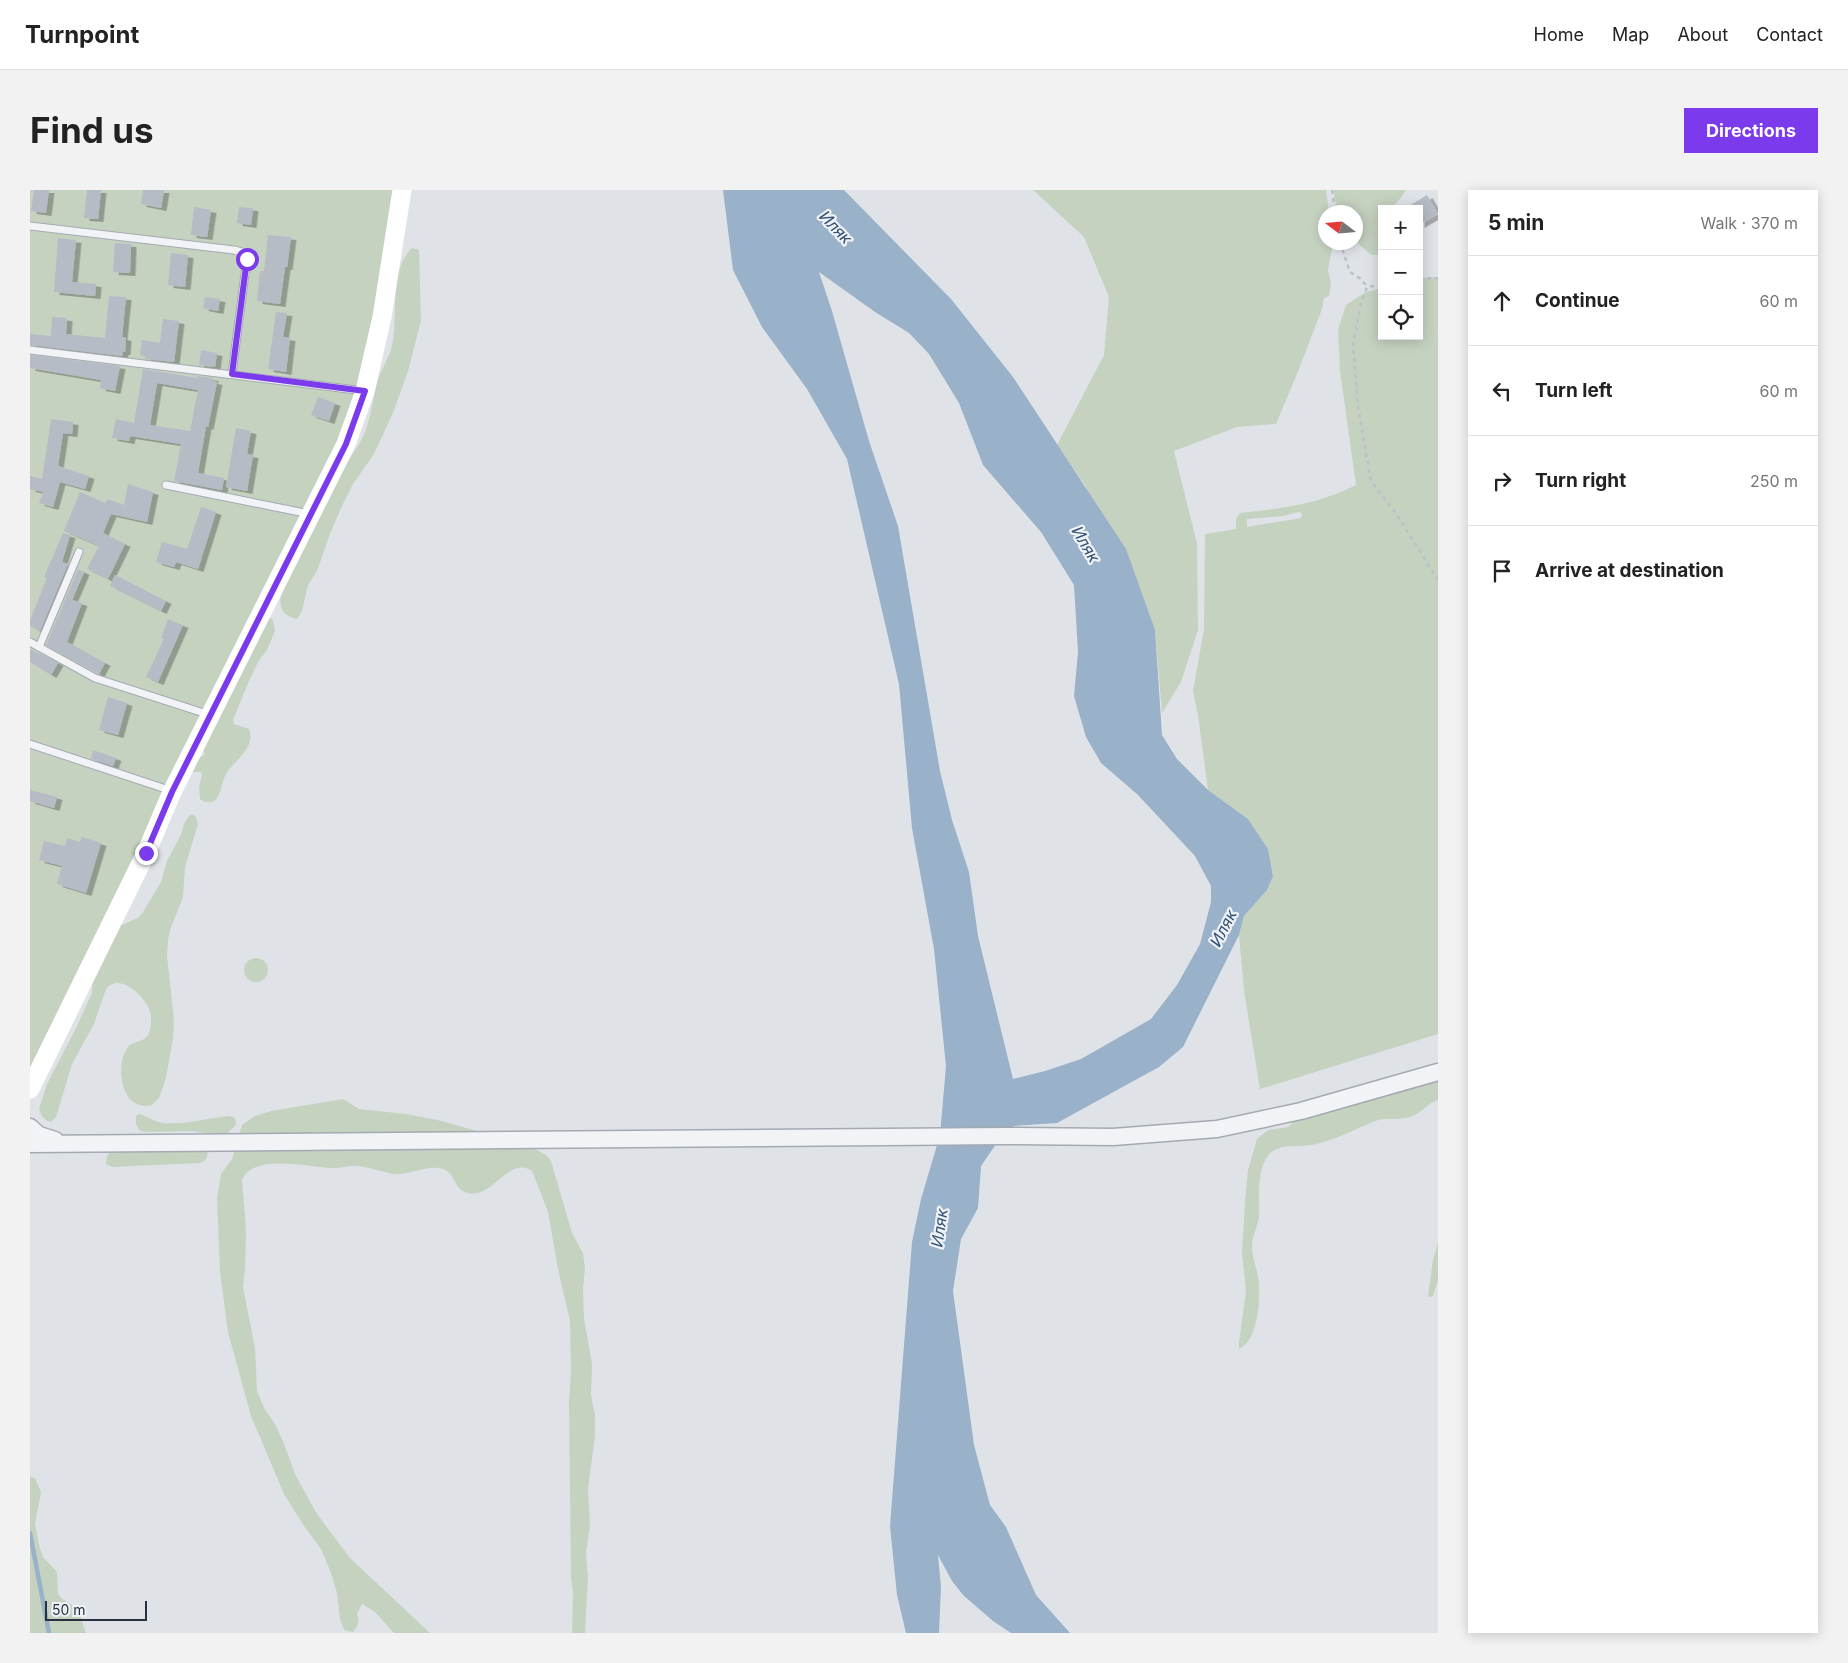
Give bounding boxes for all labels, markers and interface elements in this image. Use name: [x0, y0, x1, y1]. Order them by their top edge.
text: Turnpoint: [25, 20, 139, 49]
text: Home: [1534, 24, 1584, 45]
text: Map: [1612, 24, 1649, 45]
text: About: [1677, 24, 1728, 45]
text: Contact: [1756, 24, 1823, 45]
button: Directions: [1684, 108, 1818, 153]
text: Find us: [30, 109, 154, 151]
north arrow: [1318, 205, 1363, 250]
map controls: [1378, 205, 1423, 340]
button: +: [1378, 205, 1423, 250]
water label: Иляк: [815, 206, 858, 249]
text: 5 min: [1488, 210, 1544, 235]
text: Walk · 370 m: [1701, 213, 1798, 233]
route start: [236, 248, 259, 271]
button: −: [1378, 250, 1423, 295]
icon: ahead: [1488, 287, 1516, 315]
text: Continue: [1535, 289, 1620, 312]
text: 60 m: [1759, 291, 1798, 311]
button: locate: [1378, 295, 1423, 340]
icon: left: [1488, 377, 1516, 405]
text: Turn left: [1535, 379, 1613, 402]
text: 60 m: [1759, 381, 1798, 401]
icon: right: [1488, 467, 1516, 495]
text: Turn right: [1535, 469, 1626, 492]
text: 250 m: [1750, 471, 1798, 491]
water label: Иляк: [1067, 522, 1105, 567]
icon: arrive: [1488, 557, 1516, 585]
text: Arrive at destination: [1535, 559, 1724, 582]
route end: [135, 842, 158, 865]
water label: Иляк: [1205, 905, 1241, 950]
water label: Иляк: [926, 1206, 952, 1249]
scale bar: [45, 1598, 148, 1621]
text: 50 m: [52, 1601, 86, 1618]

